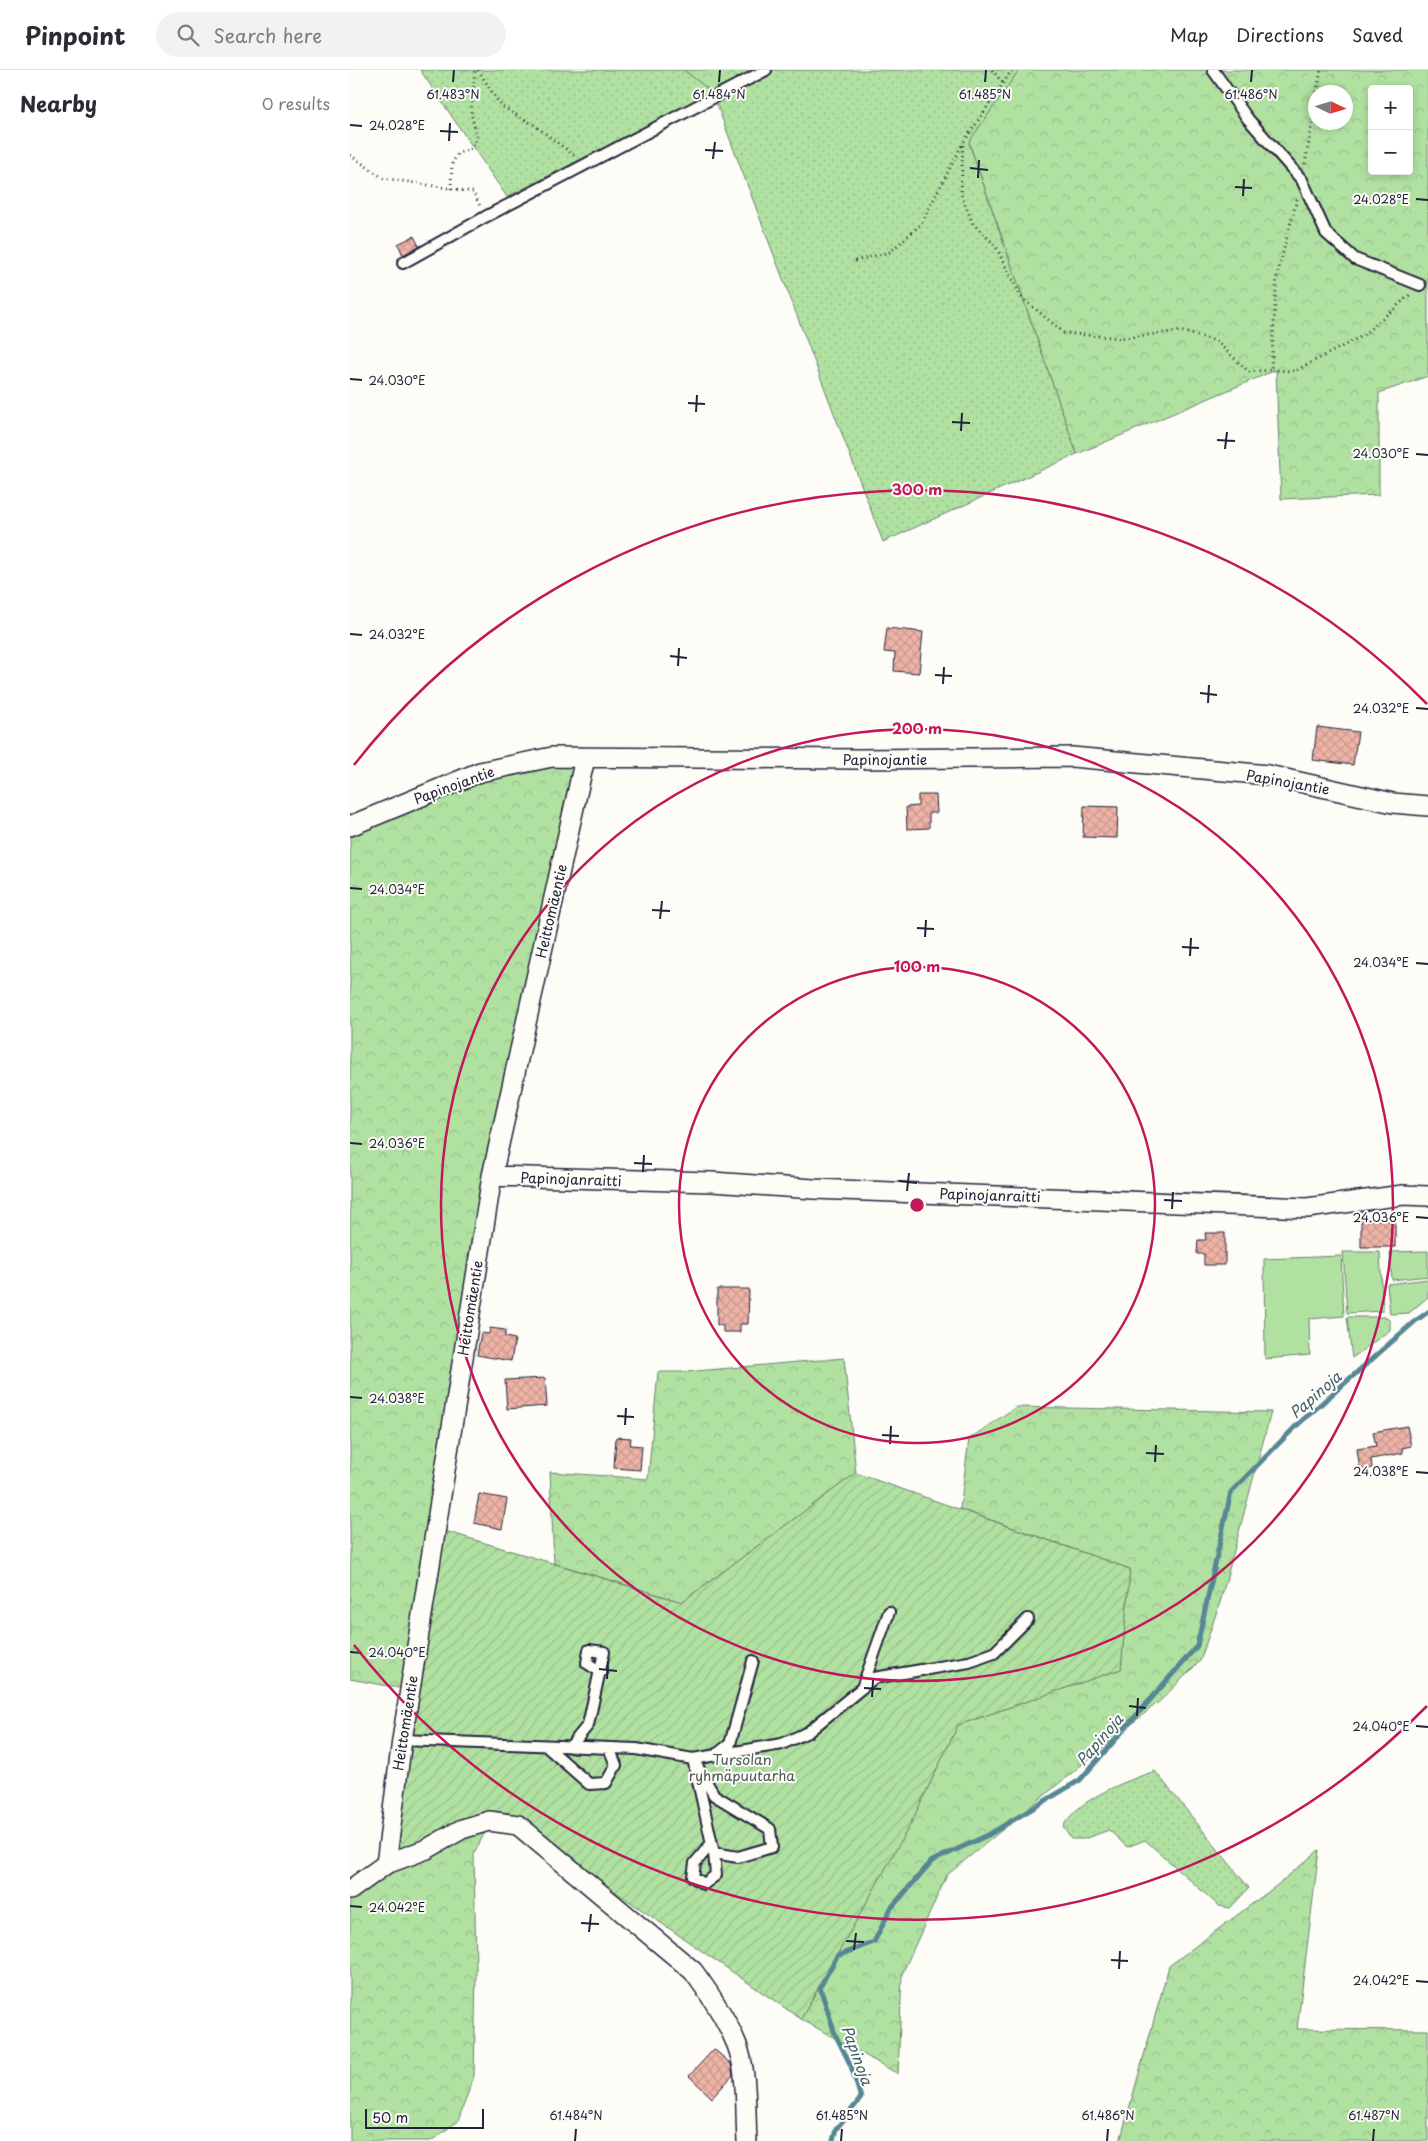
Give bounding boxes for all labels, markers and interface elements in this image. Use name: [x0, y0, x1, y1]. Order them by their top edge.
search box: [156, 12, 506, 57]
text: Pinpoint: [25, 17, 126, 53]
icon: search: [174, 21, 202, 49]
text: Search here: [214, 21, 322, 49]
text: Map: [1170, 21, 1208, 48]
text: Directions: [1236, 21, 1324, 48]
text: Saved: [1352, 21, 1403, 48]
text: 61.483°N: [426, 85, 480, 103]
text: 61.484°N: [692, 85, 746, 103]
text: 61.485°N: [959, 85, 1011, 103]
text: 61.486°N: [1224, 85, 1278, 103]
north arrow: [1308, 85, 1353, 130]
map controls: [1368, 85, 1413, 175]
button: +: [1368, 85, 1413, 130]
text: Nearby: [20, 87, 97, 119]
text: 0 results: [262, 91, 330, 115]
text: 24.028°E: [369, 116, 425, 134]
button: −: [1368, 130, 1413, 175]
text: 24.028°E: [1353, 190, 1409, 208]
text: 24.030°E: [368, 371, 426, 389]
text: 24.030°E: [1352, 444, 1410, 462]
text: 300 m: [892, 477, 942, 500]
text: 24.032°E: [369, 625, 425, 643]
text: 24.032°E: [1353, 699, 1409, 717]
text: 200 m: [892, 716, 942, 739]
street label: Papinojantie: [843, 749, 927, 770]
street label: Papinojantie: [411, 761, 497, 809]
street label: Papinojantie: [1245, 764, 1331, 800]
street label: Heittomäentie: [530, 862, 572, 960]
text: 24.034°E: [369, 880, 425, 898]
text: 24.034°E: [1353, 953, 1409, 971]
text: 100 m: [894, 954, 940, 977]
text: 24.036°E: [369, 1134, 425, 1152]
street label: Papinojanraitti: [520, 1167, 622, 1191]
street label: Papinojanraitti: [939, 1183, 1041, 1207]
centre of rings: [908, 1196, 926, 1214]
text: 24.036°E: [1353, 1208, 1409, 1226]
street label: Heittomäentie: [452, 1259, 488, 1357]
water label: Papinoja: [1284, 1365, 1346, 1423]
text: 24.038°E: [369, 1389, 425, 1407]
text: 24.038°E: [1353, 1462, 1409, 1480]
text: 24.040°E: [368, 1643, 426, 1661]
street label: Heittomäentie: [387, 1674, 423, 1772]
water label: Papinoja: [1070, 1708, 1128, 1770]
text: 24.040°E: [1352, 1717, 1410, 1735]
park label: Tursolan ryhmäpuutarha: [689, 1749, 795, 1786]
text: 24.042°E: [369, 1898, 425, 1916]
text: 24.042°E: [1353, 1971, 1409, 1989]
water label: Papinoja: [837, 2022, 880, 2089]
scale bar: [365, 2106, 484, 2129]
text: 61.484°N: [549, 2106, 603, 2124]
text: 61.485°N: [816, 2106, 868, 2124]
text: 61.486°N: [1081, 2106, 1135, 2124]
text: 61.487°N: [1348, 2106, 1400, 2124]
text: 50 m: [372, 2107, 408, 2128]

